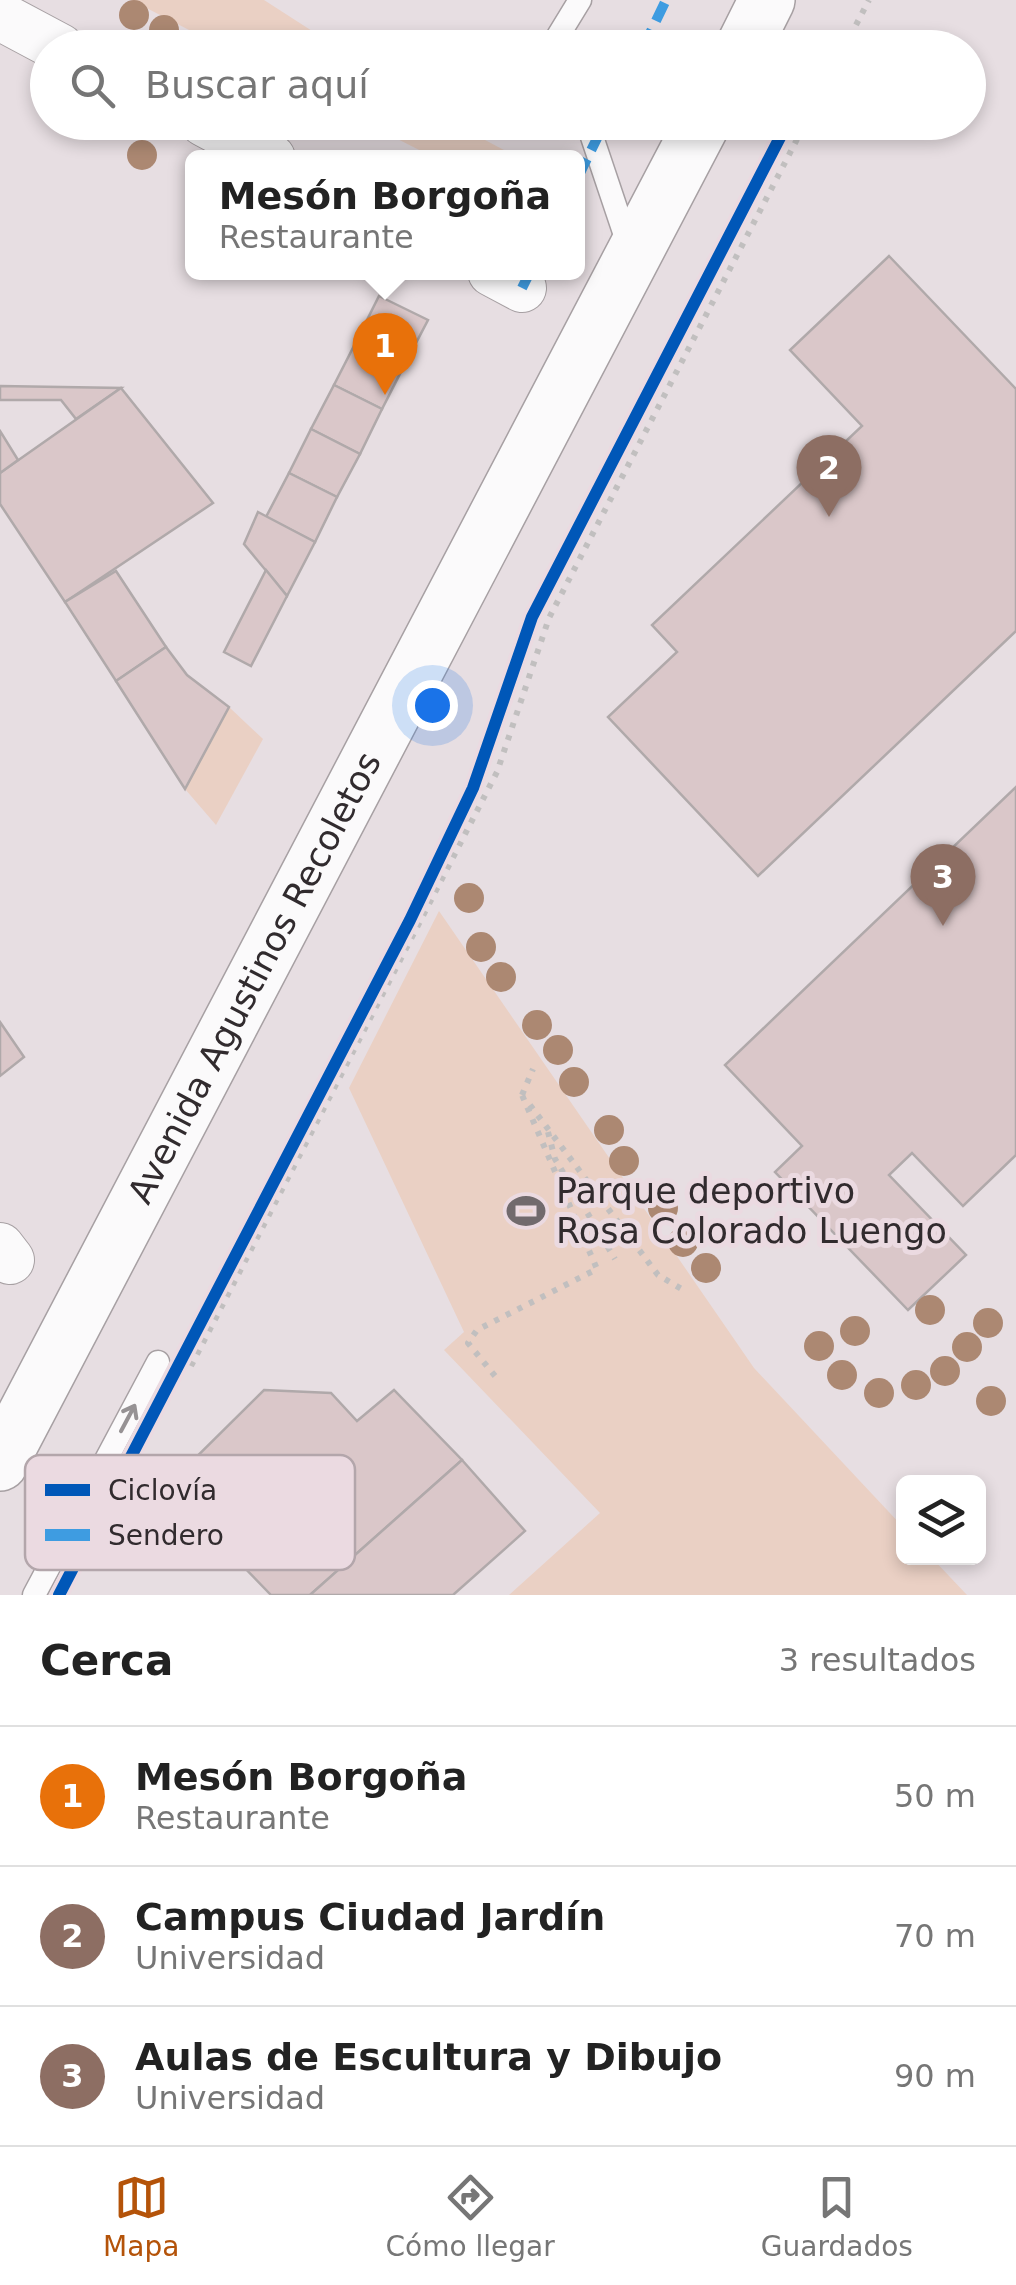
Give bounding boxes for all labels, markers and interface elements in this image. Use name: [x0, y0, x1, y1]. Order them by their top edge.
search box: [30, 30, 986, 140]
icon: search: [65, 58, 120, 113]
text: Buscar aquí: [145, 63, 369, 107]
popup: [185, 150, 585, 280]
text: Mesón Borgoña: [219, 174, 551, 218]
text: Restaurante: [219, 218, 414, 256]
pin: 1: [352, 312, 418, 395]
pin: 2: [796, 434, 862, 517]
your location: [407, 680, 458, 731]
street label: Avenida Agustinos Recoletos: [120, 745, 389, 1210]
pin: 3: [910, 844, 976, 926]
place label: Parque deportivo Rosa Colorado Luengo: [556, 1171, 947, 1251]
sports icon: Parque deportivo Rosa Colorado Luengo: [505, 1190, 547, 1232]
one-way arrow: [119, 1404, 138, 1434]
legend: [25, 1455, 355, 1570]
text: Ciclovía: [108, 1474, 217, 1507]
map controls: [896, 1475, 986, 1565]
button: layers: [896, 1475, 986, 1565]
text: Sendero: [108, 1519, 224, 1552]
text: Cerca: [40, 1636, 173, 1685]
text: 3 resultados: [779, 1641, 976, 1679]
text: Mesón Borgoña: [135, 1755, 467, 1799]
text: 1: [61, 1777, 84, 1815]
text: 50 m: [894, 1777, 976, 1815]
text: Restaurante: [135, 1799, 330, 1837]
text: Campus Ciudad Jardín: [135, 1895, 605, 1939]
text: 2: [61, 1917, 84, 1955]
text: 70 m: [894, 1917, 976, 1955]
text: Universidad: [135, 1939, 325, 1977]
text: Aulas de Escultura y Dibujo: [135, 2035, 722, 2079]
text: 3: [61, 2057, 84, 2095]
text: 90 m: [894, 2057, 976, 2095]
text: Universidad: [135, 2079, 325, 2117]
tab: Mapa: [103, 2170, 179, 2263]
tab: Cómo llegar: [385, 2170, 555, 2263]
tab: Guardados: [761, 2170, 913, 2263]

